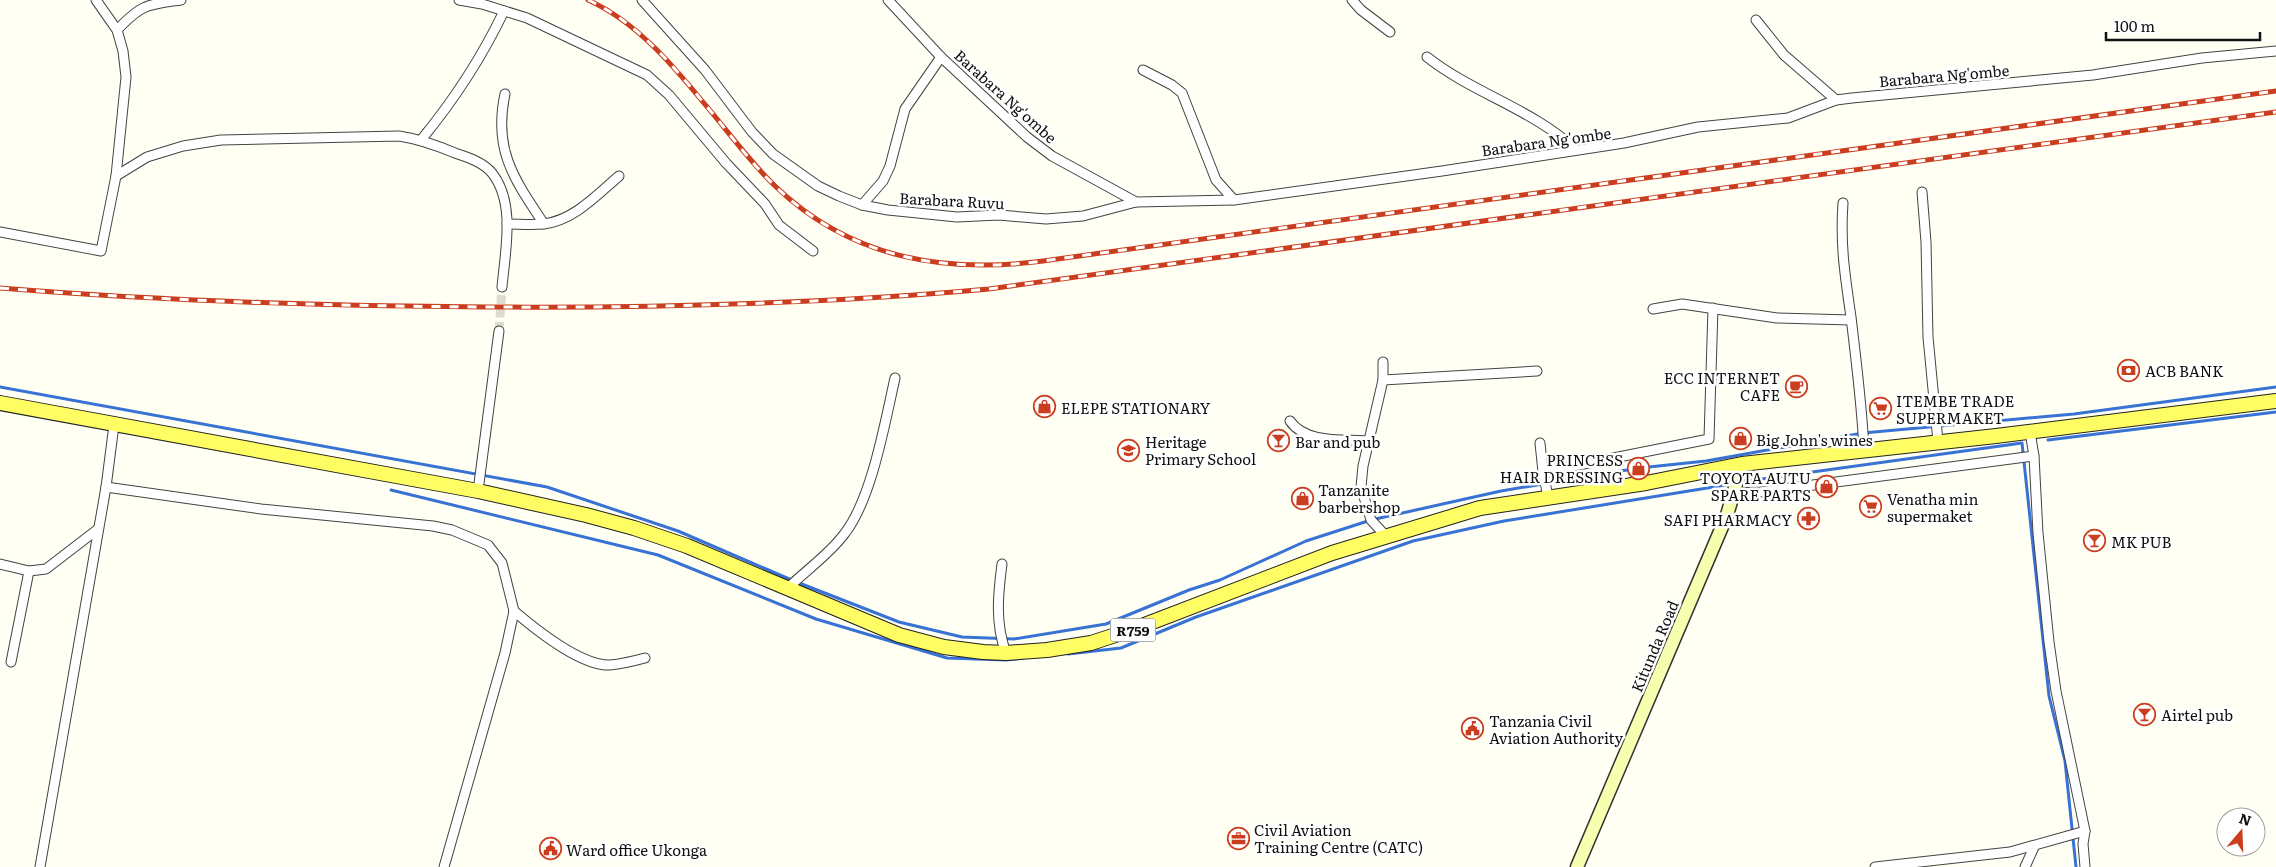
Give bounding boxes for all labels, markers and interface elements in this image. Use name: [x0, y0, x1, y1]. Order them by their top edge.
scale bar: [2106, 10, 2260, 42]
text: 100 m: [2114, 14, 2155, 37]
street label: Barabara Ng'ombe: [950, 44, 1062, 148]
street label: Barabara Ng'ombe: [1878, 58, 2010, 92]
street label: Barabara Ng'ombe: [1480, 120, 1613, 161]
street label: Barabara Ruvu: [899, 186, 1006, 214]
bank icon: ACB BANK: [2117, 358, 2141, 382]
place label: ACB BANK: [2145, 359, 2224, 382]
place label: ECC INTERNET CAFE: [1664, 366, 1780, 406]
cafe icon: ECC INTERNET CAFE: [1784, 374, 1808, 398]
place label: ITEMBE TRADE SUPERMAKET: [1896, 389, 2014, 429]
shop icon: ELEPE STATIONARY: [1033, 395, 1057, 419]
place label: ELEPE STATIONARY: [1061, 396, 1211, 419]
supermarket icon: ITEMBE TRADE SUPERMAKET: [1868, 397, 1892, 421]
shop icon: Big John's wines: [1728, 427, 1752, 451]
place label: Big John's wines: [1756, 428, 1873, 451]
bar icon: Bar and pub: [1267, 429, 1291, 453]
place label: Heritage Primary School: [1145, 430, 1256, 470]
place label: Bar and pub: [1295, 430, 1380, 453]
school or university icon: Heritage Primary School: [1117, 438, 1141, 462]
place label: PRINCESS HAIR DRESSING: [1500, 448, 1623, 488]
shop icon: PRINCESS HAIR DRESSING: [1627, 456, 1651, 480]
place label: TOYOTA AUTU SPARE PARTS: [1699, 466, 1811, 506]
shop icon: TOYOTA AUTU SPARE PARTS: [1815, 474, 1839, 498]
place label: Tanzanite barbershop: [1318, 478, 1400, 518]
shop icon: Tanzanite barbershop: [1290, 486, 1314, 510]
place label: Venatha min supermaket: [1887, 487, 1978, 527]
supermarket icon: Venatha min supermaket: [1859, 495, 1883, 519]
pharmacy icon: SAFI PHARMACY: [1796, 507, 1820, 531]
place label: SAFI PHARMACY: [1664, 508, 1792, 531]
bar icon: MK PUB: [2083, 529, 2107, 553]
place label: MK PUB: [2111, 530, 2172, 553]
street label: Kitunda Road: [1624, 596, 1684, 696]
road number: R759: [1110, 618, 1156, 642]
bar icon: Airtel pub: [2133, 702, 2157, 726]
place label: Airtel pub: [2161, 703, 2233, 726]
place label: Tanzania Civil Aviation Authority: [1489, 709, 1623, 749]
public building icon: Tanzania Civil Aviation Authority: [1461, 717, 1485, 741]
north arrow: [2216, 807, 2266, 857]
text: N: [2237, 807, 2255, 830]
place label: Civil Aviation Training Centre (CATC): [1254, 818, 1423, 858]
office icon: Civil Aviation Training Centre (CATC): [1226, 826, 1250, 850]
public building icon: Ward office Ukonga: [538, 837, 562, 861]
place label: Ward office Ukonga: [566, 838, 708, 861]

